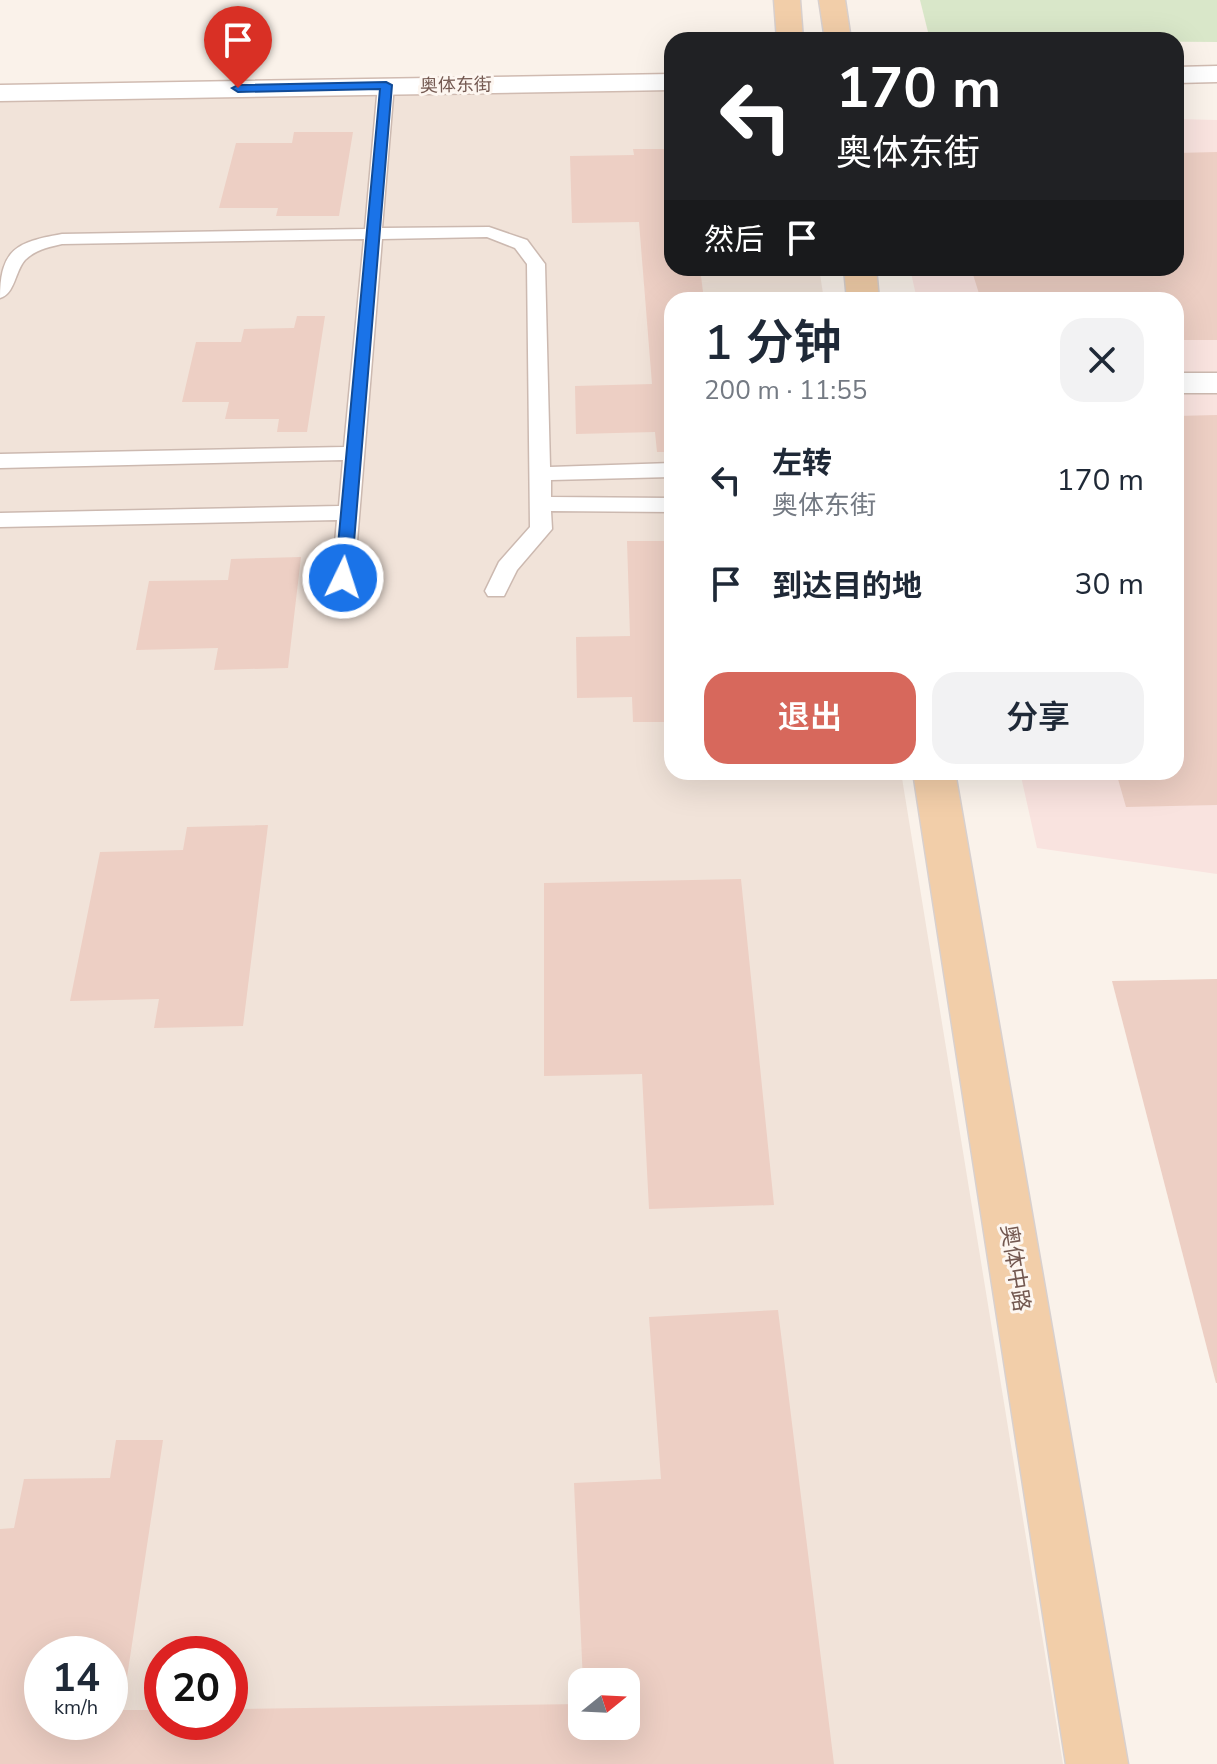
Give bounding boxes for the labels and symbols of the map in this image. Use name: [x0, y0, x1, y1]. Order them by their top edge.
pin: [204, 6, 272, 88]
street label: 奥体东街: [420, 72, 492, 98]
position arrow: [301, 536, 385, 620]
street label: 奥体中路: [993, 1222, 1037, 1314]
speed limit sign: 20: [144, 1636, 248, 1740]
north arrow: [568, 1668, 640, 1740]

